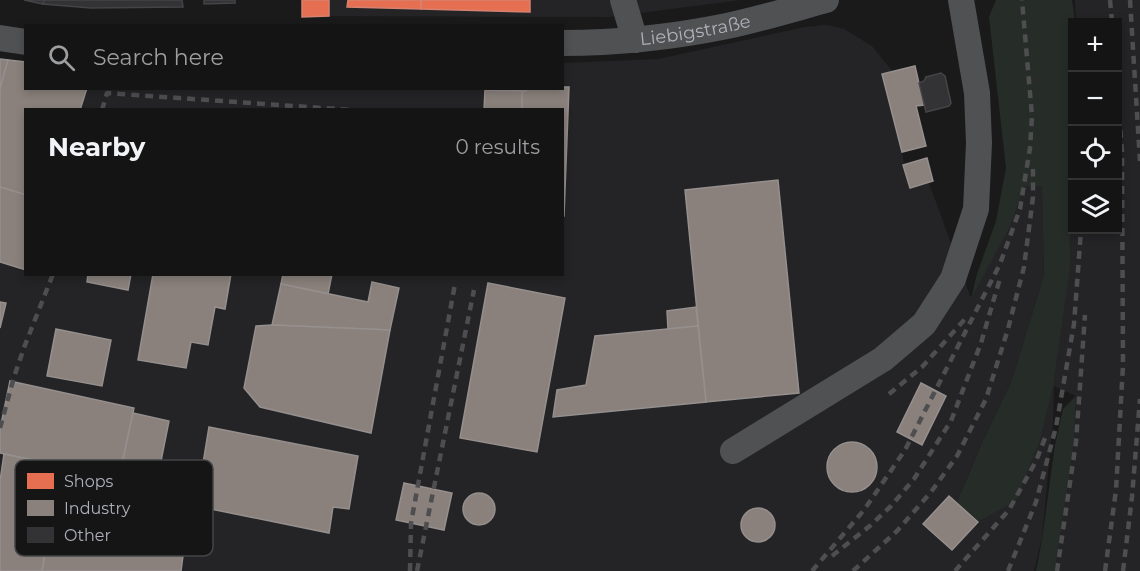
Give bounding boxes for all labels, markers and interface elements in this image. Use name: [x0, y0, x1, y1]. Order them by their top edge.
street label: Liebigstraße: [639, 10, 753, 50]
map controls: [1068, 18, 1122, 234]
button: +: [1068, 18, 1122, 72]
search box: [24, 24, 564, 90]
icon: search: [45, 41, 78, 74]
text: Search here: [93, 44, 224, 71]
button: −: [1068, 72, 1122, 126]
button: locate: [1068, 126, 1122, 180]
text: Nearby: [48, 131, 145, 163]
text: 0 results: [455, 135, 540, 159]
button: layers: [1068, 180, 1122, 234]
legend: [15, 460, 213, 556]
text: Shops: [64, 472, 114, 491]
text: Industry: [64, 499, 131, 518]
text: Other: [64, 526, 111, 545]

